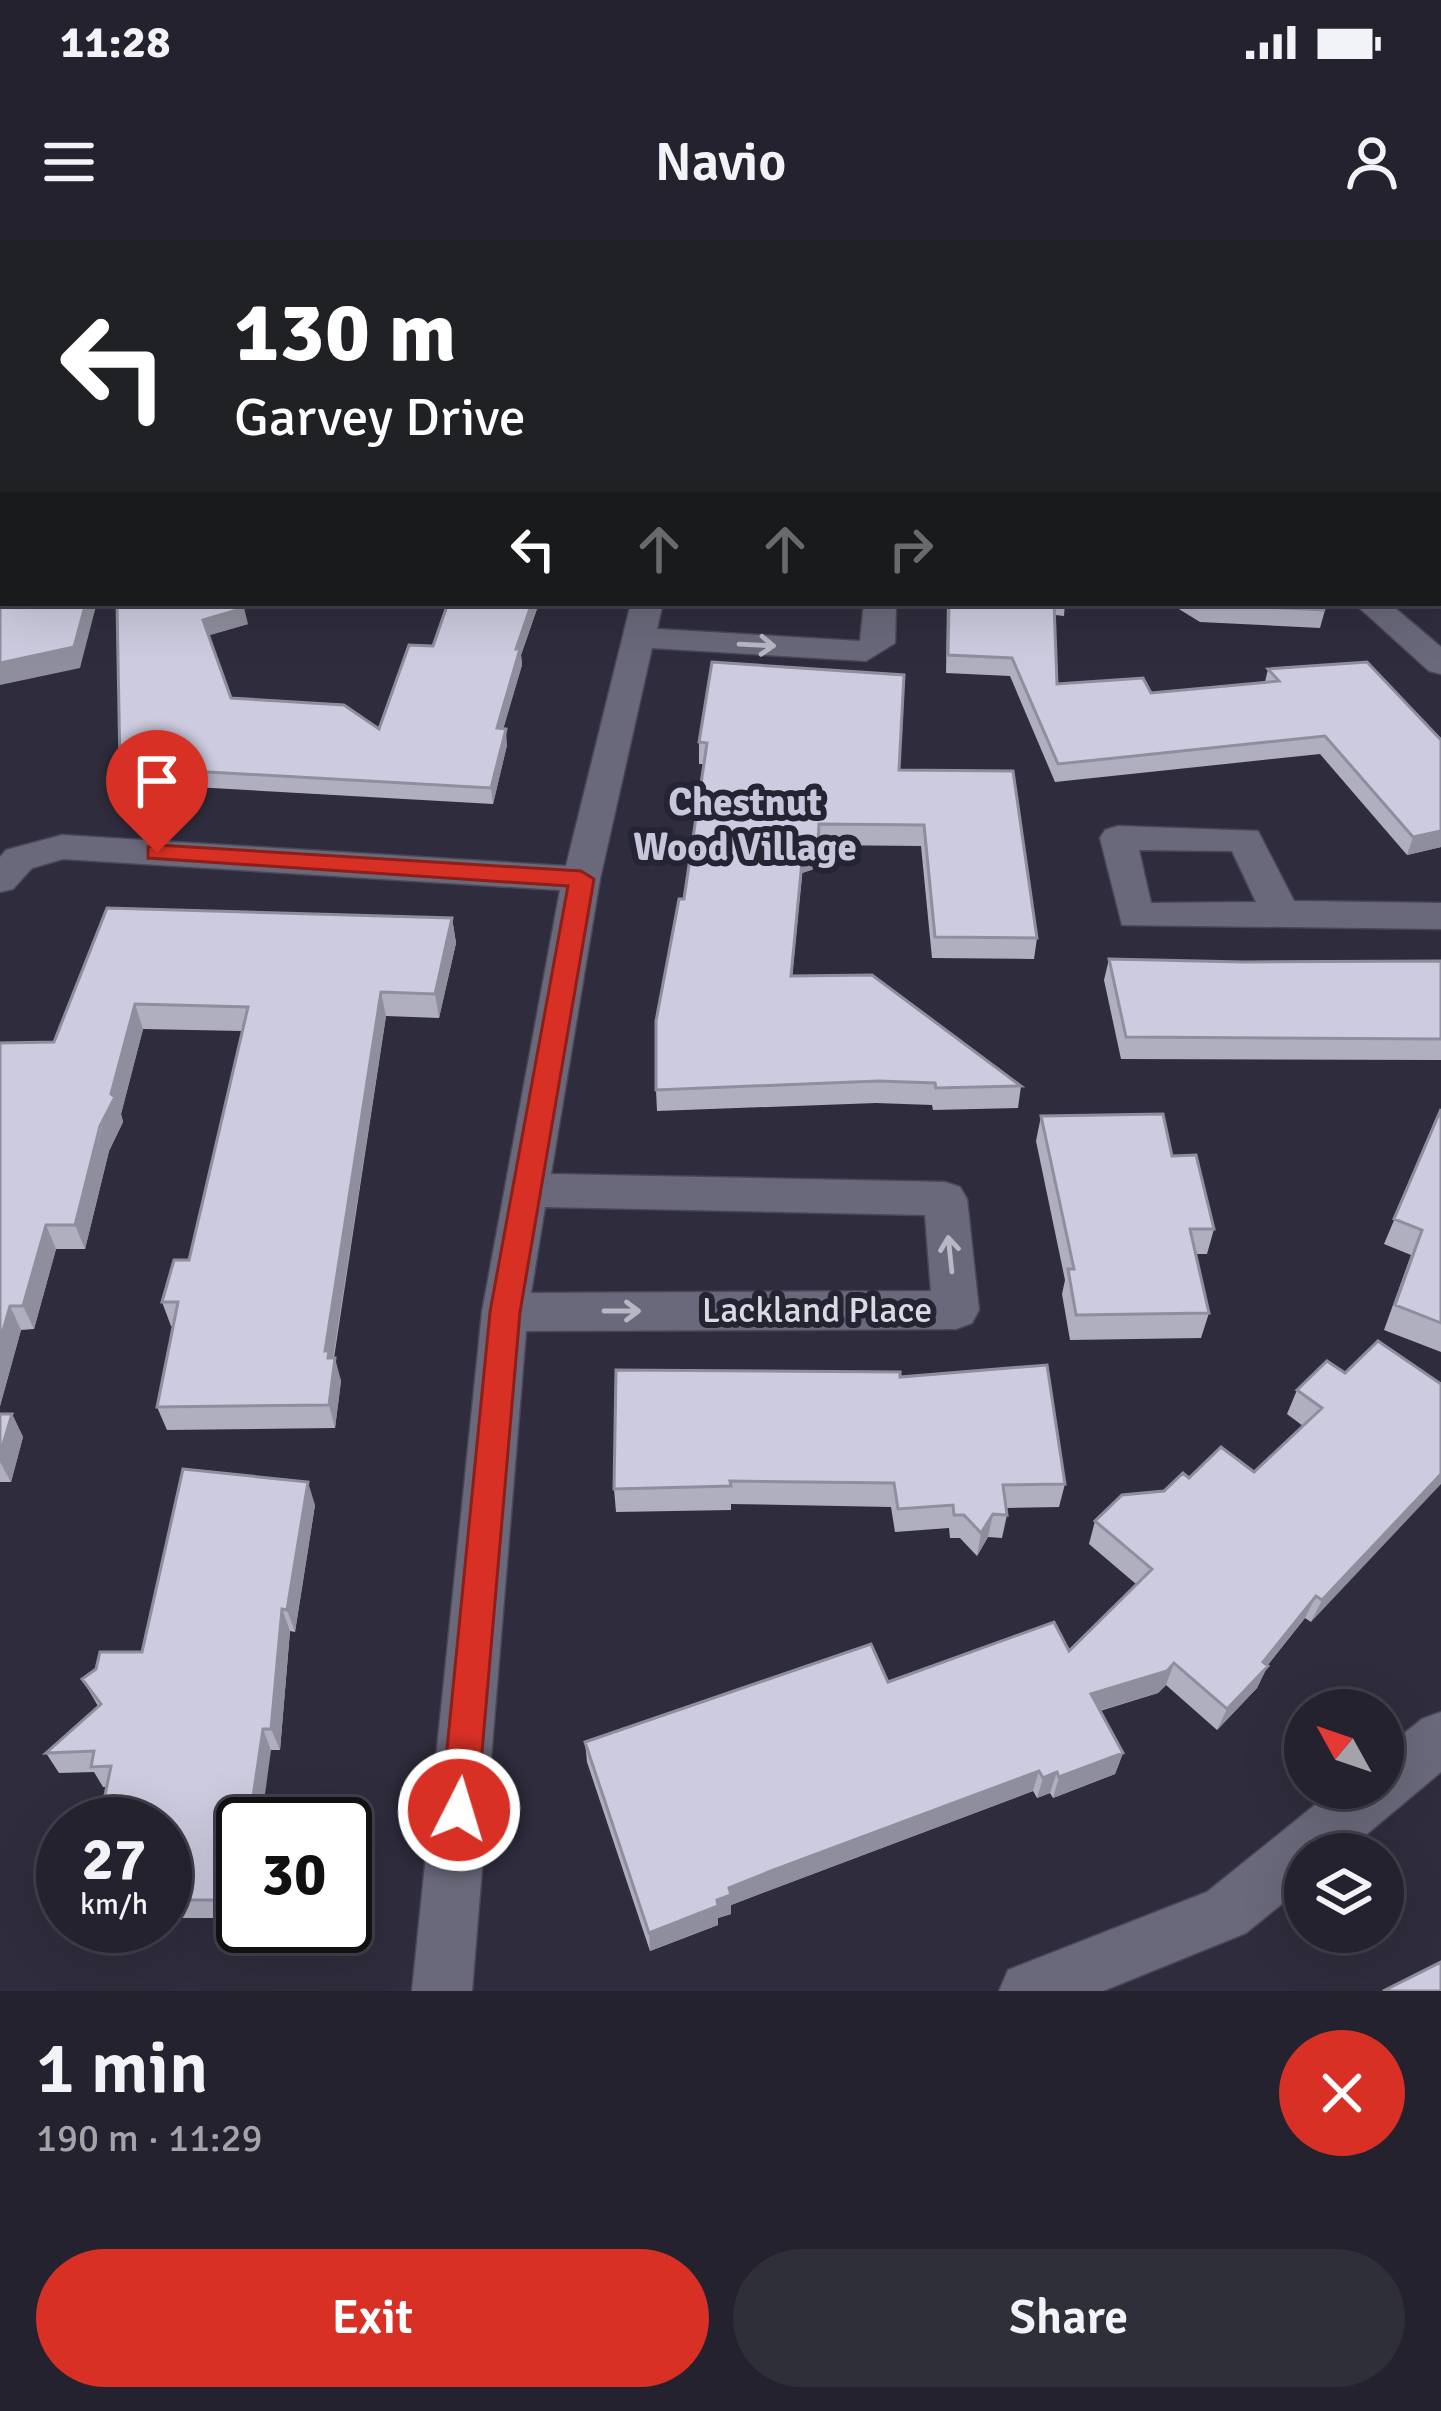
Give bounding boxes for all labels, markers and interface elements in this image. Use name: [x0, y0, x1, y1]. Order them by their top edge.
text: 11:28: [60, 15, 170, 70]
icon: menu: [36, 129, 102, 195]
text: Navio: [655, 129, 786, 196]
icon: person: [1339, 129, 1405, 195]
text: 130 m: [234, 281, 456, 385]
icon: left: [36, 288, 192, 444]
text: Garvey Drive: [234, 384, 526, 451]
icon: left: [500, 516, 566, 582]
icon: ahead: [626, 516, 692, 582]
icon: ahead: [752, 516, 818, 582]
icon: right: [878, 516, 944, 582]
one-way arrow: [737, 633, 776, 656]
pin: [106, 730, 208, 853]
icon: arrive: [124, 748, 190, 814]
district label: Chestnut Wood Village: [633, 778, 857, 871]
one-way arrow: [939, 1235, 961, 1274]
street label: Lackland Place: [702, 1288, 932, 1333]
one-way arrow: [602, 1300, 641, 1323]
north arrow: [1284, 1689, 1404, 1809]
map controls: [1284, 1689, 1404, 1953]
position arrow: [396, 1747, 522, 1873]
speed limit sign: 30: [216, 1797, 372, 1953]
text: 27: [82, 1823, 146, 1897]
button: layers: [1284, 1833, 1404, 1953]
text: km/h: [80, 1886, 148, 1923]
text: 1 min: [36, 2024, 208, 2113]
button: close: [1279, 2030, 1405, 2156]
text: 190 m · 11:29: [36, 2114, 263, 2162]
button: Exit: [36, 2249, 709, 2387]
button: Share: [733, 2249, 1405, 2387]

